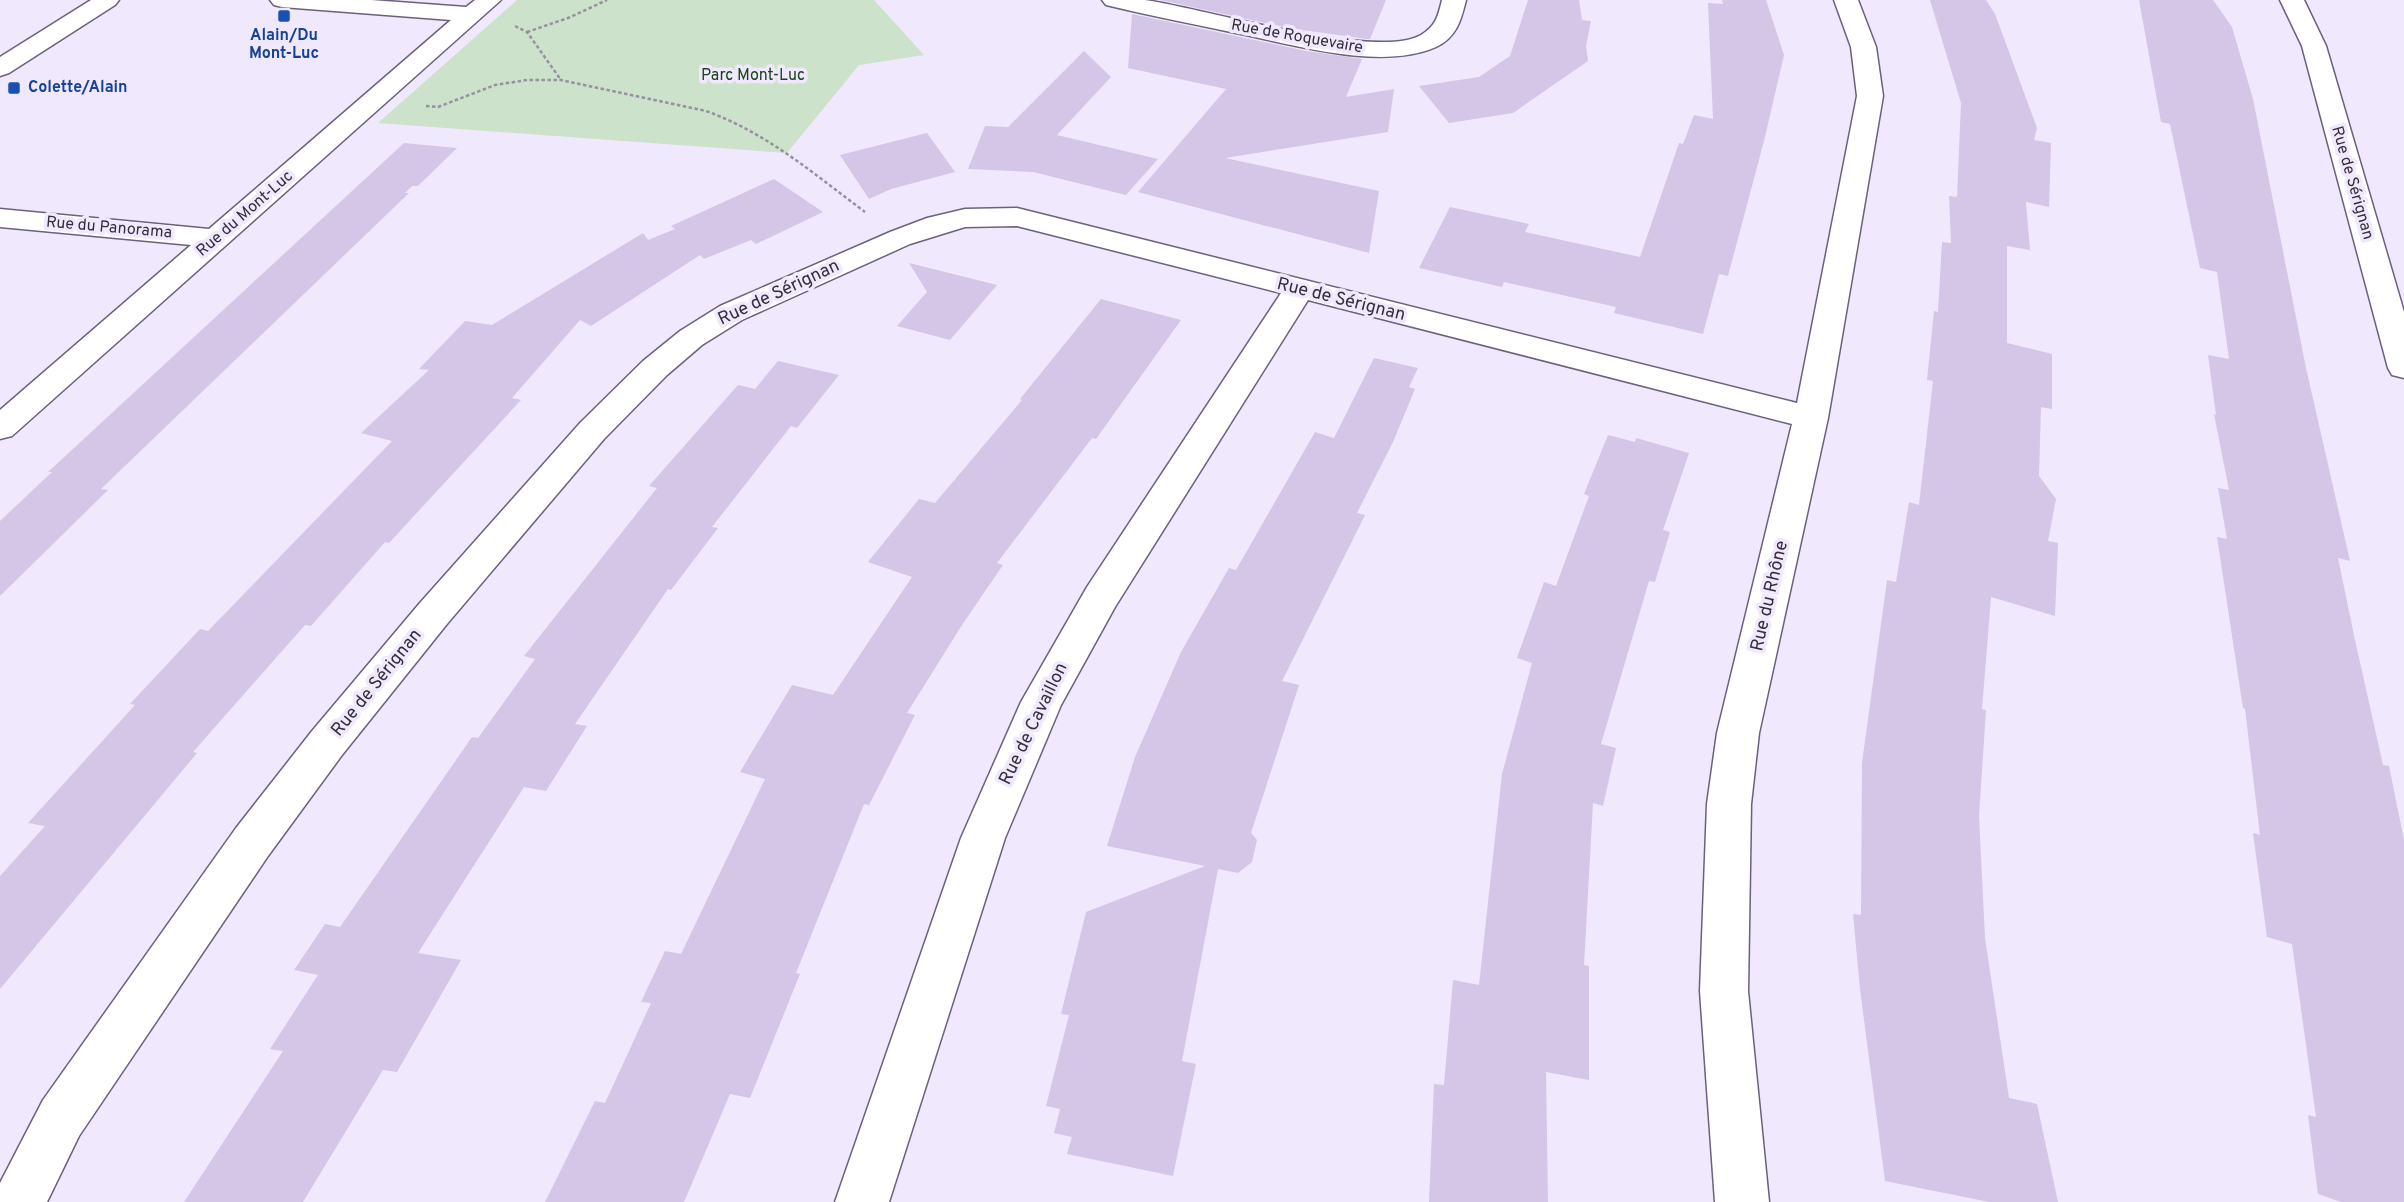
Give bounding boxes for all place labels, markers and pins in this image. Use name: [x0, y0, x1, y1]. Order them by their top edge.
marker: Alain/Du Mont-Luc: [276, 8, 292, 24]
place label: Alain/Du Mont-Luc: [249, 26, 319, 64]
place label: Colette/Alain: [28, 78, 128, 98]
marker: Colette/Alain: [6, 80, 22, 96]

